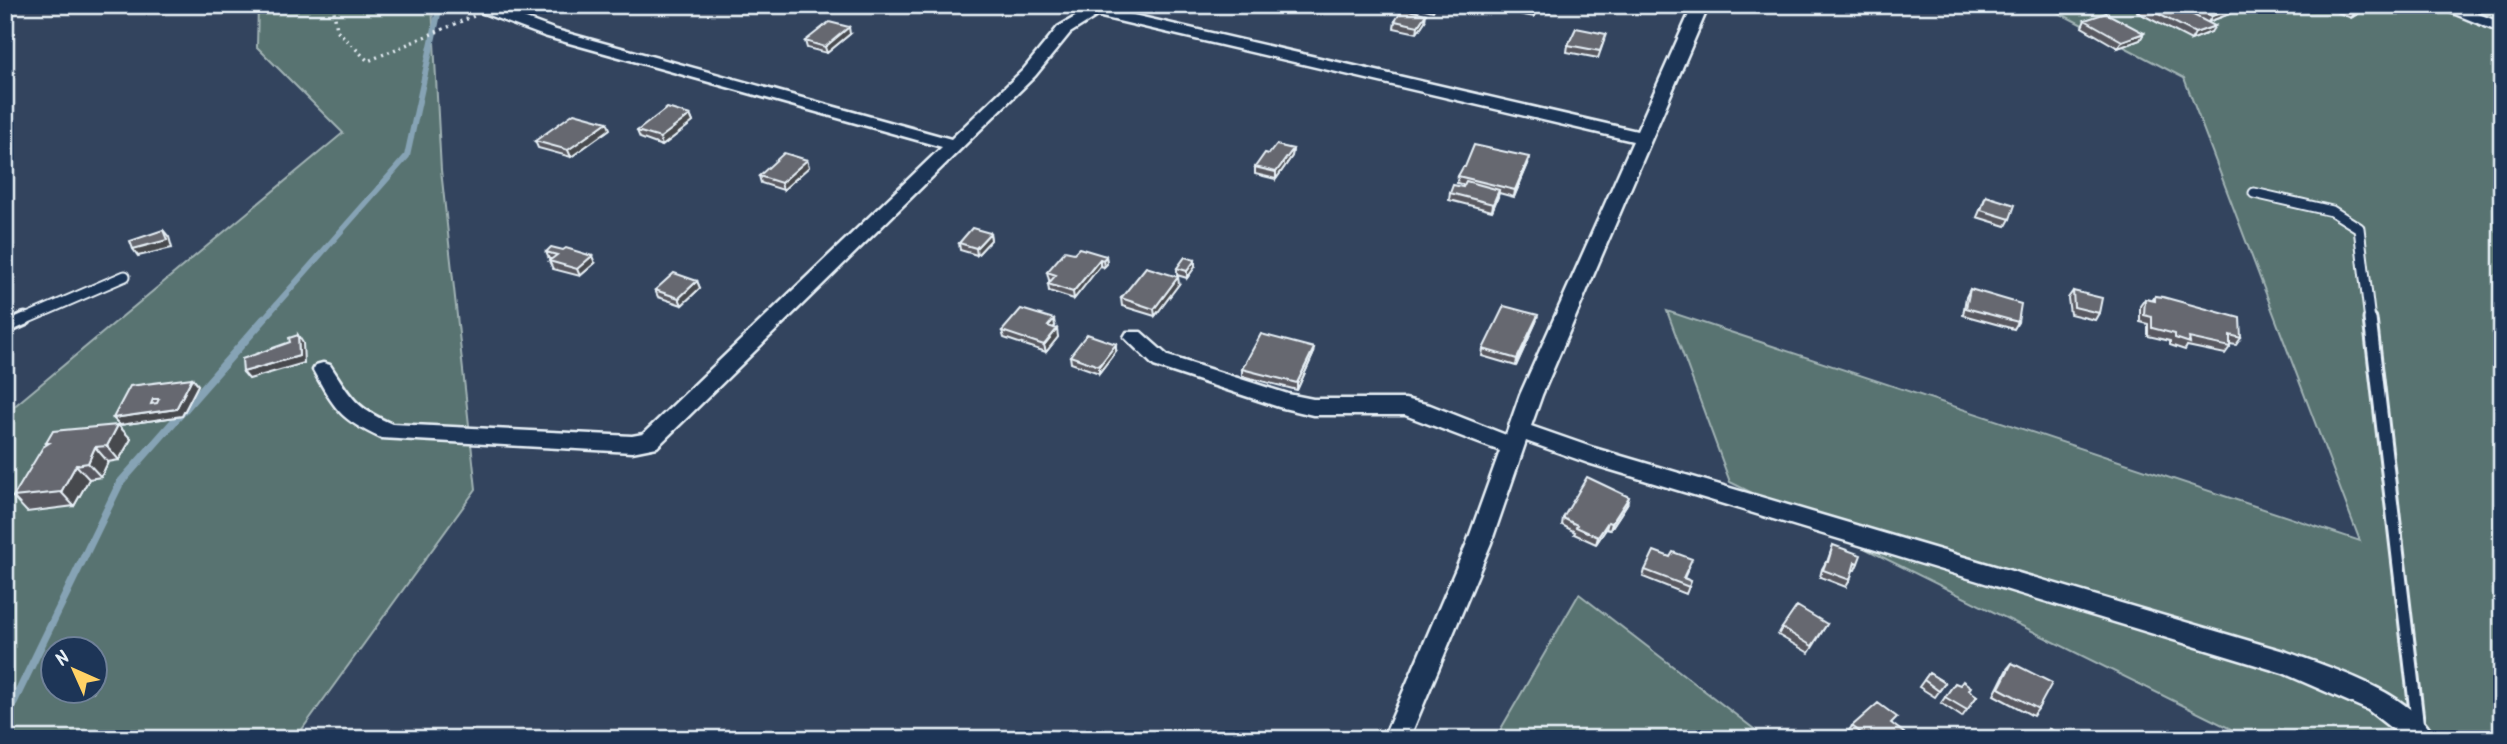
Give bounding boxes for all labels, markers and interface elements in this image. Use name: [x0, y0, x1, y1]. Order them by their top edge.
north arrow: [38, 636, 108, 706]
text: N: [49, 645, 78, 674]

